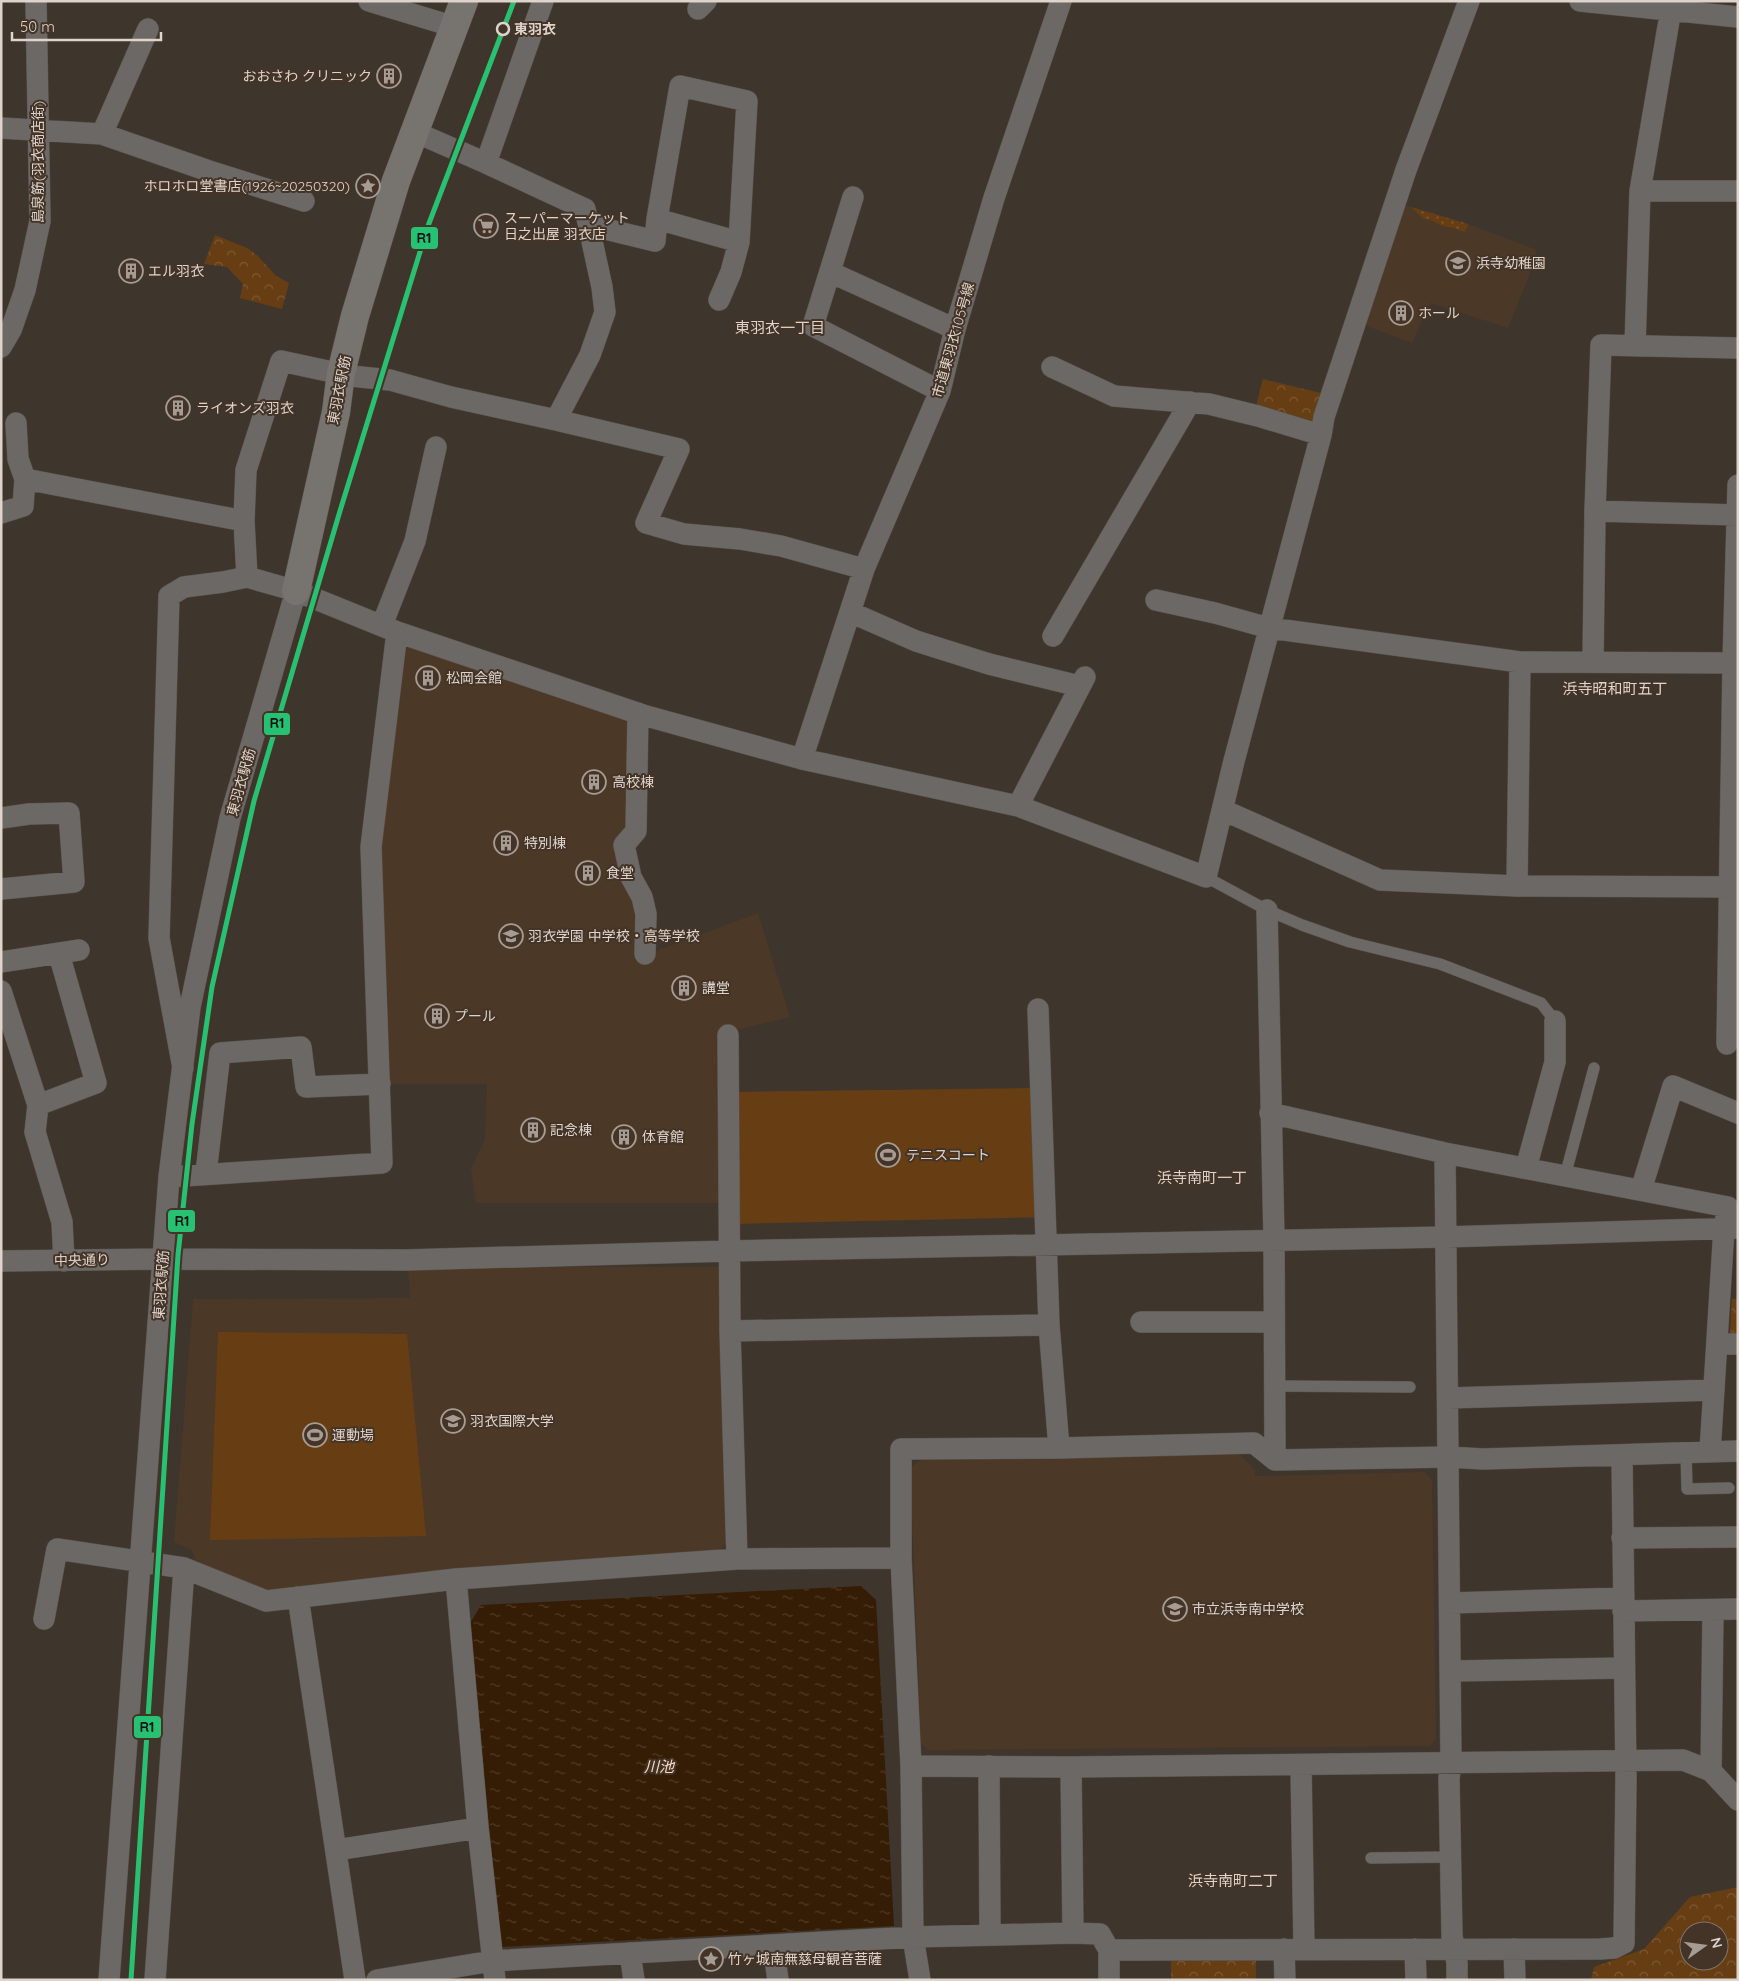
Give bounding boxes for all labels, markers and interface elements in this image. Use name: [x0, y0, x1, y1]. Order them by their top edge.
scale bar: [12, 10, 161, 42]
text: 50 m: [20, 17, 55, 36]
place label: 東羽衣: [514, 20, 556, 38]
marker: 東羽衣: [496, 22, 510, 36]
building icon: おおさわ クリニック: [376, 63, 402, 89]
place label: おおさわ クリニック: [242, 67, 372, 85]
street label: 島泉筋(羽衣商店街): [29, 101, 47, 223]
place icon: ホロホロ堂書店(1926~20250320): [355, 173, 381, 199]
place label: ホロホロ堂書店(1926~20250320): [144, 177, 350, 195]
place label: スーパーマーケット 日之出屋 羽衣店: [504, 209, 630, 243]
supermarket icon: スーパーマーケット 日之出屋 羽衣店: [473, 213, 499, 239]
line badge: R1: [410, 226, 439, 250]
text: R1: [416, 229, 432, 247]
school or university icon: 浜寺幼稚園: [1445, 250, 1471, 276]
place label: 浜寺幼稚園: [1476, 254, 1546, 272]
building icon: エル羽衣: [118, 258, 144, 284]
place label: エル羽衣: [148, 262, 204, 280]
street label: 市道東羽衣105号線: [928, 280, 978, 400]
building icon: ホール: [1388, 300, 1414, 326]
place label: ホール: [1418, 304, 1460, 322]
district label: 東羽衣一丁目: [735, 318, 825, 337]
street label: 東羽衣駅筋: [323, 354, 355, 426]
building icon: ライオンズ羽衣: [165, 395, 191, 421]
place label: ライオンズ羽衣: [196, 399, 294, 417]
building icon: 松岡会館: [415, 665, 441, 691]
place label: 松岡会館: [446, 669, 502, 687]
district label: 浜寺昭和町五丁: [1562, 679, 1668, 698]
line badge: R1: [263, 712, 291, 736]
text: R1: [269, 714, 285, 732]
street label: 東羽衣駅筋: [223, 746, 259, 818]
building icon: 高校棟: [581, 769, 607, 795]
place label: 高校棟: [612, 773, 654, 791]
building icon: 特別棟: [493, 830, 519, 856]
place label: 特別棟: [524, 834, 566, 852]
building icon: 食堂: [575, 860, 601, 886]
place label: 食堂: [606, 864, 634, 882]
school or university icon: 羽衣学園 中学校・高等学校: [498, 923, 524, 949]
place label: 羽衣学園 中学校・高等学校: [528, 927, 700, 945]
building icon: 講堂: [671, 975, 697, 1001]
place label: 講堂: [702, 979, 730, 997]
building icon: プール: [424, 1003, 450, 1029]
place label: プール: [454, 1007, 496, 1025]
building icon: 記念棟: [520, 1117, 546, 1143]
place label: 記念棟: [550, 1121, 592, 1139]
building icon: 体育館: [611, 1124, 637, 1150]
place label: 体育館: [642, 1128, 684, 1146]
sports icon: テニスコート: [875, 1142, 901, 1168]
place label: テニスコート: [906, 1146, 990, 1164]
district label: 浜寺南町一丁: [1157, 1168, 1247, 1187]
line badge: R1: [167, 1209, 196, 1233]
text: R1: [174, 1212, 190, 1230]
street label: 東羽衣駅筋: [150, 1249, 172, 1321]
street label: 中央通り: [54, 1251, 110, 1269]
school or university icon: 羽衣国際大学: [440, 1408, 466, 1434]
place label: 羽衣国際大学: [470, 1412, 554, 1430]
sports icon: 運動場: [302, 1422, 328, 1448]
place label: 運動場: [332, 1426, 374, 1444]
school or university icon: 市立浜寺南中学校: [1162, 1596, 1188, 1622]
place label: 市立浜寺南中学校: [1192, 1600, 1304, 1618]
line badge: R1: [133, 1715, 162, 1739]
text: R1: [139, 1718, 155, 1736]
water label: 川池: [644, 1757, 676, 1776]
district label: 浜寺南町二丁: [1188, 1871, 1278, 1890]
north arrow: [1679, 1921, 1729, 1971]
text: N: [1707, 1936, 1727, 1950]
place icon: 竹ヶ城南無慈母観音菩薩: [698, 1946, 724, 1972]
place label: 竹ヶ城南無慈母観音菩薩: [728, 1950, 882, 1968]

